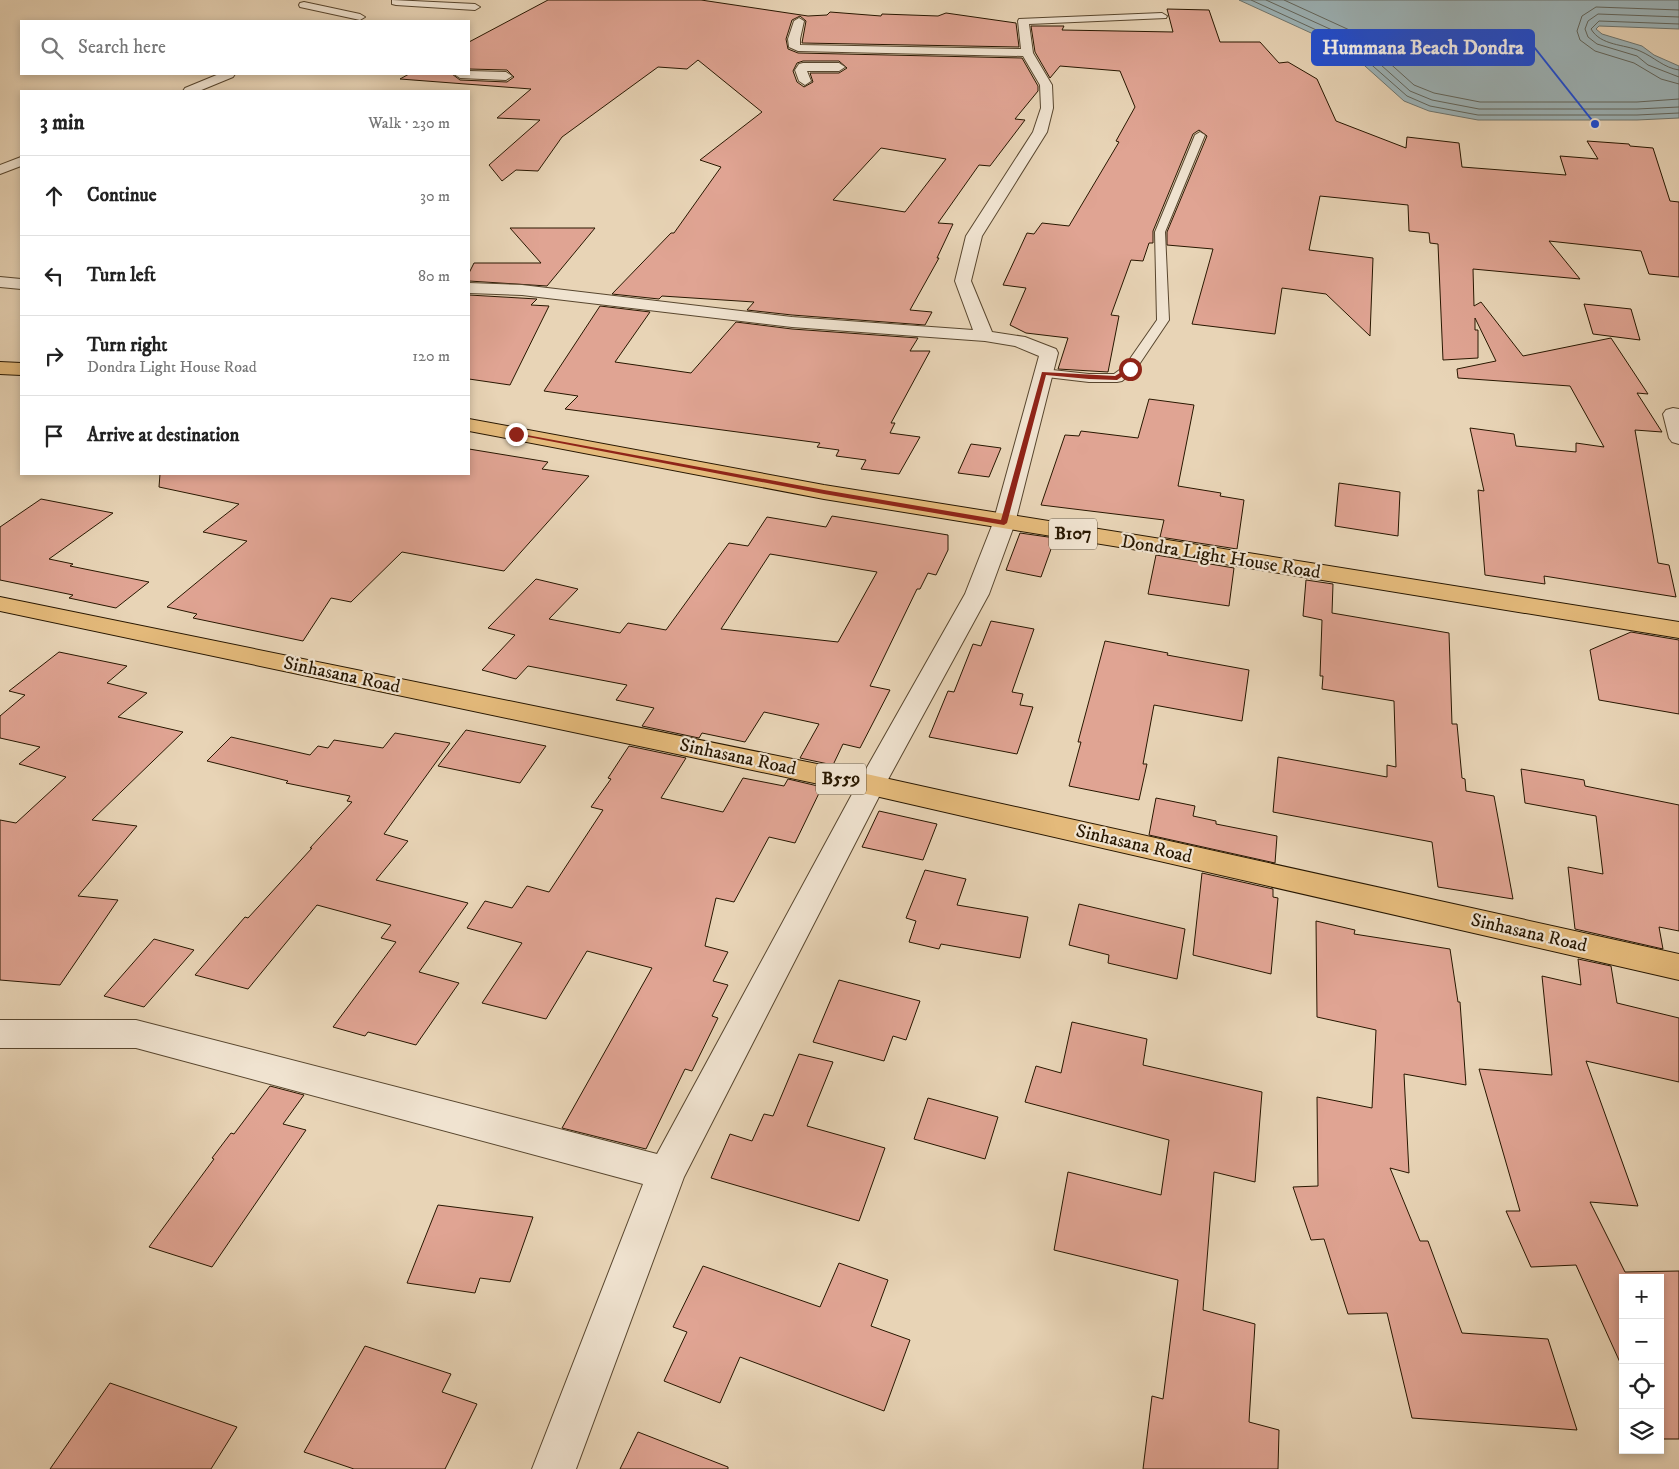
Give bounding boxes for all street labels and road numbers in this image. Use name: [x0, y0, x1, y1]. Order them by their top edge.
road number: B107: [1049, 518, 1097, 550]
street label: Dondra Light House Road: [1120, 530, 1323, 584]
street label: Sinhasana Road: [282, 651, 403, 699]
street label: Sinhasana Road: [678, 733, 799, 781]
road number: B559: [816, 764, 866, 794]
street label: Sinhasana Road: [1074, 819, 1195, 869]
street label: Sinhasana Road: [1469, 908, 1590, 958]

